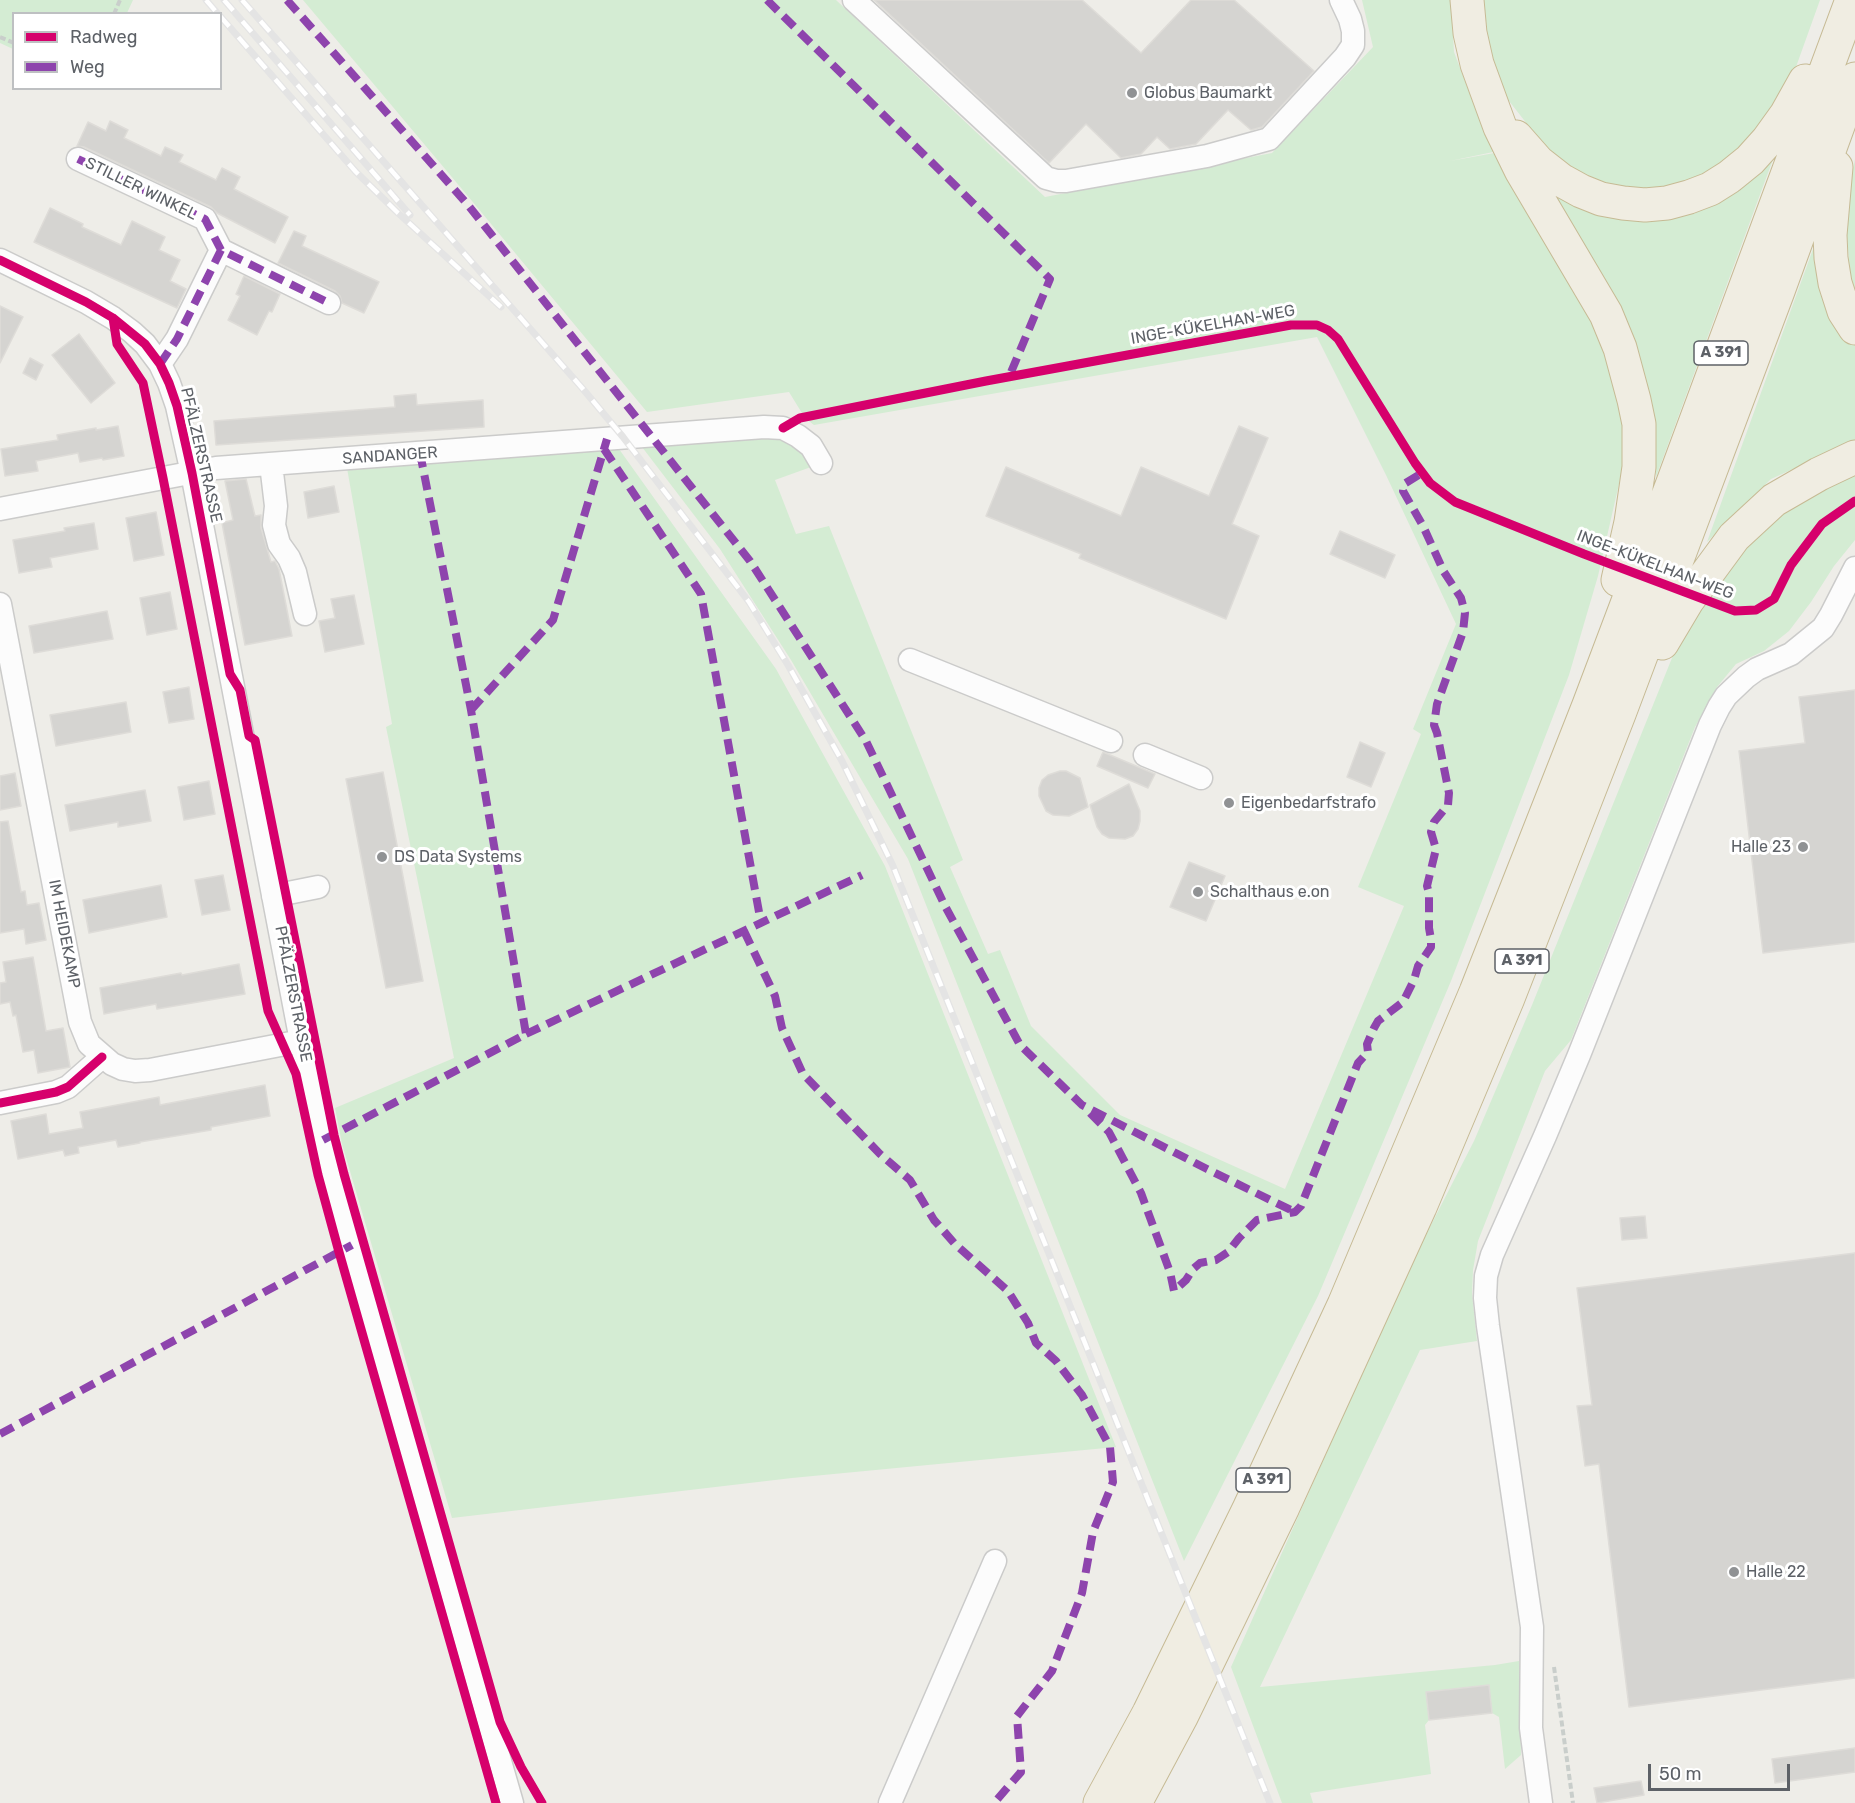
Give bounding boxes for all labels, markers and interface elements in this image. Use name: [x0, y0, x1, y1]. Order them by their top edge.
legend: [12, 12, 222, 90]
text: Radweg: [70, 26, 137, 48]
text: Weg: [70, 56, 105, 78]
place label: Globus Baumarkt: [1144, 83, 1272, 103]
marker: Globus Baumarkt: [1125, 86, 1139, 100]
street label: STILLER WINKEL: [82, 154, 200, 224]
street label: INGE-KÜKELHAN-WEG: [1129, 301, 1297, 349]
road number: A 391: [1694, 341, 1748, 365]
street label: PFÄLZERSTRASSE: [176, 386, 226, 524]
street label: SANDANGER: [342, 443, 438, 469]
street label: INGE-KÜKELHAN-WEG: [1574, 526, 1736, 604]
place label: Eigenbedarfstrafo: [1241, 793, 1376, 813]
marker: Eigenbedarfstrafo: [1222, 796, 1236, 810]
place label: Halle 23: [1731, 837, 1791, 857]
marker: Halle 23: [1796, 840, 1810, 854]
place label: DS Data Systems: [394, 847, 522, 867]
marker: DS Data Systems: [375, 850, 389, 864]
street label: IM HEIDEKAMP: [44, 878, 84, 990]
place label: Schalthaus e.on: [1210, 882, 1330, 902]
marker: Schalthaus e.on: [1191, 885, 1205, 899]
street label: PFÄLZERSTRASSE: [270, 924, 316, 1064]
road number: A 391: [1495, 949, 1549, 973]
road number: A 391: [1236, 1468, 1290, 1492]
place label: Halle 22: [1746, 1562, 1806, 1582]
marker: Halle 22: [1727, 1565, 1741, 1579]
scale bar: [1651, 1752, 1794, 1790]
text: 50 m: [1659, 1763, 1702, 1785]

